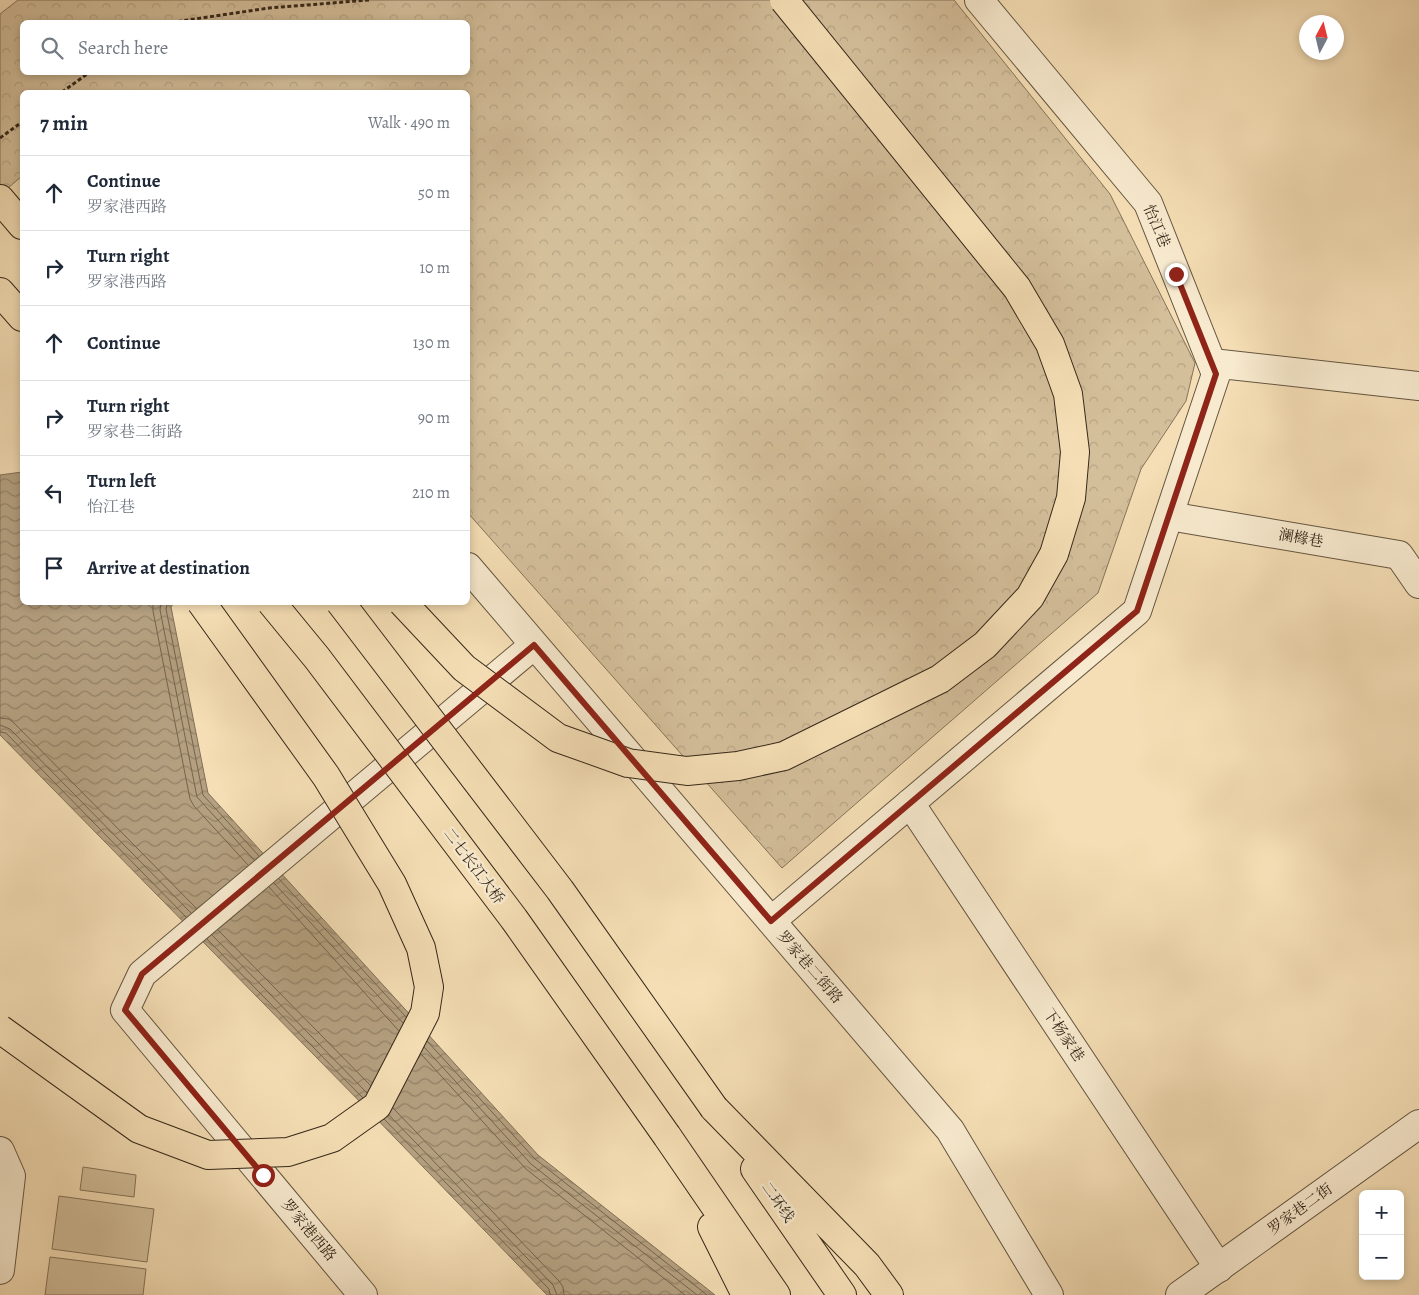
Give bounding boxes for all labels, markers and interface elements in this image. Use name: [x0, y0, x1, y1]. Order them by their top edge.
north arrow: [1299, 15, 1344, 60]
search box: [20, 20, 470, 75]
icon: search: [38, 34, 66, 62]
text: Search here: [78, 35, 168, 61]
text: 7 min: [40, 109, 88, 137]
text: Walk · 490 m: [368, 112, 450, 134]
text: Continue: [87, 168, 161, 194]
icon: ahead: [40, 179, 68, 207]
text: 50 m: [418, 182, 450, 204]
text: 罗家港西路: [87, 196, 167, 218]
street label: 怡江巷: [1139, 201, 1175, 251]
text: Turn right: [87, 243, 169, 269]
icon: right: [40, 254, 68, 282]
text: 10 m: [420, 257, 450, 279]
route end: [1165, 263, 1188, 286]
text: 罗家港西路: [87, 271, 167, 293]
icon: ahead: [40, 329, 68, 357]
text: Continue: [87, 330, 161, 356]
text: 130 m: [413, 332, 450, 354]
text: Turn right: [87, 393, 169, 419]
icon: right: [40, 404, 68, 432]
text: 90 m: [418, 407, 450, 429]
text: 罗家巷二街路: [87, 421, 183, 443]
text: Turn left: [87, 468, 156, 494]
icon: left: [40, 479, 68, 507]
text: 210 m: [412, 482, 450, 504]
text: 怡江巷: [87, 496, 135, 518]
street label: 澜橼巷: [1277, 524, 1325, 552]
icon: arrive: [40, 554, 68, 582]
text: Arrive at destination: [87, 555, 250, 581]
street label: 二七长江大桥: [439, 824, 509, 908]
street label: 罗家巷二街路: [773, 926, 847, 1008]
street label: 下杨家巷: [1039, 1005, 1089, 1065]
route start: [252, 1164, 275, 1187]
street label: 二环线: [757, 1178, 799, 1226]
street label: 罗家巷二街: [1264, 1179, 1336, 1239]
map controls: [1359, 1190, 1404, 1280]
button: +: [1359, 1190, 1404, 1235]
street label: 罗家港西路: [277, 1195, 341, 1265]
button: −: [1359, 1235, 1404, 1280]

